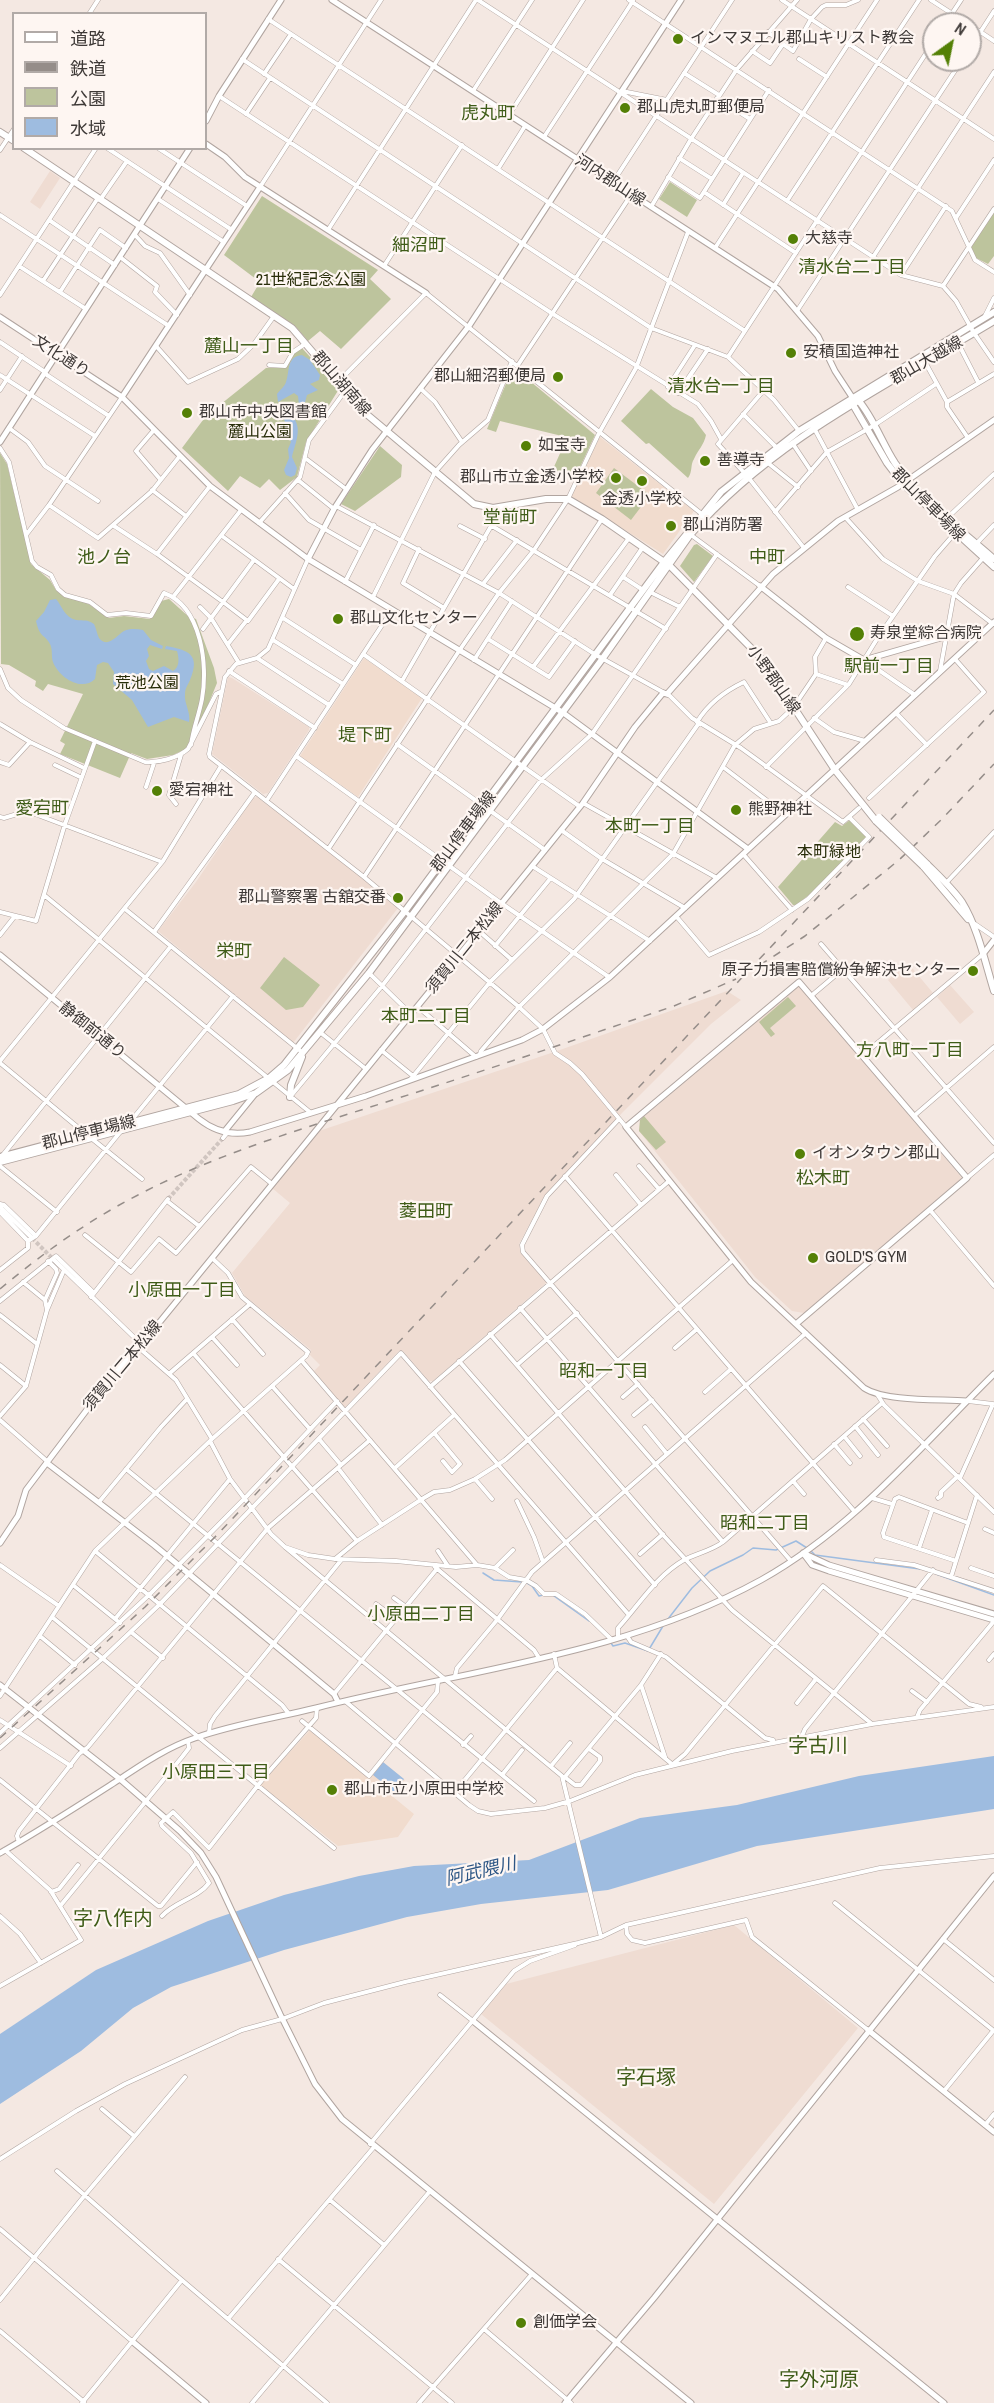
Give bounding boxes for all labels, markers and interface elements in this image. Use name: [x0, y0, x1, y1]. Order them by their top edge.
legend: [12, 12, 207, 150]
north arrow: [922, 12, 982, 72]
text: N: [951, 17, 971, 40]
text: 道路: [70, 26, 106, 51]
place label: インマヌエル郡山キリスト教会: [690, 29, 914, 49]
marker: インマヌエル郡山キリスト教会: [671, 32, 685, 46]
text: 鉄道: [70, 56, 106, 81]
text: 公園: [70, 86, 106, 111]
place label: 郡山虎丸町郵便局: [637, 98, 765, 118]
marker: 郡山虎丸町郵便局: [618, 101, 632, 115]
district label: 虎丸町: [461, 103, 515, 125]
text: 水域: [70, 116, 106, 141]
street label: 河内郡山線: [571, 151, 649, 211]
place label: 大慈寺: [805, 229, 853, 249]
marker: 大慈寺: [786, 232, 800, 246]
district label: 細沼町: [392, 235, 446, 257]
district label: 清水台二丁目: [798, 257, 906, 279]
park label: 21世紀記念公園: [256, 271, 366, 291]
street label: 文化通り: [29, 332, 93, 382]
street label: 郡山大越線: [888, 333, 966, 389]
district label: 麓山一丁目: [204, 336, 294, 358]
place label: 安積国造神社: [803, 343, 899, 363]
marker: 安積国造神社: [784, 346, 798, 360]
street label: 郡山湖南線: [308, 348, 374, 420]
place label: 郡山細沼郵便局: [434, 367, 546, 387]
marker: 郡山細沼郵便局: [551, 370, 565, 384]
district label: 清水台一丁目: [667, 376, 775, 398]
place label: 郡山市中央図書館: [199, 403, 327, 423]
marker: 郡山市中央図書館: [180, 406, 194, 420]
park label: 麓山公園: [228, 423, 292, 443]
place label: 如宝寺: [538, 436, 586, 456]
marker: 如宝寺: [519, 439, 533, 453]
place label: 善導寺: [717, 451, 765, 471]
marker: 善導寺: [698, 454, 712, 468]
street label: 郡山停車場線: [887, 464, 969, 546]
place label: 郡山市立金透小学校: [460, 468, 604, 488]
marker: 郡山市立金透小学校: [609, 471, 623, 485]
marker: 金透小学校: [635, 474, 649, 488]
place label: 金透小学校: [602, 490, 682, 510]
district label: 堂前町: [483, 507, 537, 529]
place label: 郡山消防署: [683, 516, 763, 536]
marker: 郡山消防署: [664, 519, 678, 533]
district label: 池ノ台: [77, 547, 131, 569]
district label: 中町: [749, 547, 785, 569]
place label: 郡山文化センター: [350, 609, 478, 629]
marker: 郡山文化センター: [331, 612, 345, 626]
place label: 寿泉堂綜合病院: [870, 624, 982, 644]
marker: 寿泉堂綜合病院: [848, 625, 866, 643]
street label: 小野郡山線: [742, 642, 804, 718]
district label: 駅前一丁目: [844, 656, 934, 678]
park label: 荒池公園: [115, 674, 179, 694]
district label: 堤下町: [338, 725, 392, 747]
place label: 愛宕神社: [169, 781, 233, 801]
marker: 愛宕神社: [150, 784, 164, 798]
street label: 郡山停車場線: [427, 788, 501, 876]
district label: 愛宕町: [15, 798, 69, 820]
place label: 熊野神社: [748, 800, 812, 820]
marker: 熊野神社: [729, 803, 743, 817]
district label: 本町一丁目: [605, 816, 695, 838]
park label: 本町緑地: [797, 843, 861, 863]
place label: 郡山警察署 古舘交番: [238, 888, 386, 908]
marker: 郡山警察署 古舘交番: [391, 891, 405, 905]
street label: 須賀川二本松線: [422, 898, 508, 998]
district label: 栄町: [216, 941, 252, 963]
place label: 原子力損害賠償紛争解決センター: [721, 961, 961, 981]
marker: 原子力損害賠償紛争解決センター: [966, 964, 980, 978]
street label: 静御前通り: [55, 998, 129, 1064]
district label: 本町二丁目: [381, 1006, 471, 1028]
district label: 方八町一丁目: [856, 1040, 964, 1062]
street label: 郡山停車場線: [40, 1112, 138, 1154]
place label: イオンタウン郡山: [812, 1144, 940, 1164]
marker: イオンタウン郡山: [793, 1147, 807, 1161]
district label: 松木町: [796, 1168, 850, 1190]
district label: 菱田町: [399, 1201, 453, 1223]
place label: GOLD'S GYM: [825, 1248, 907, 1268]
marker: GOLD'S GYM: [806, 1251, 820, 1265]
district label: 小原田一丁目: [128, 1280, 236, 1302]
street label: 須賀川二本松線: [80, 1317, 166, 1415]
district label: 昭和一丁目: [559, 1361, 649, 1383]
district label: 昭和二丁目: [720, 1513, 810, 1535]
district label: 小原田二丁目: [367, 1604, 475, 1626]
district label: 字古川: [788, 1735, 848, 1759]
district label: 小原田三丁目: [162, 1762, 270, 1784]
place label: 郡山市立小原田中学校: [344, 1780, 504, 1800]
marker: 郡山市立小原田中学校: [325, 1783, 339, 1797]
water label: 阿武隈川: [443, 1853, 519, 1891]
district label: 字八作内: [73, 1908, 153, 1932]
district label: 字石塚: [616, 2067, 676, 2091]
place label: 創価学会: [533, 2313, 597, 2333]
marker: 創価学会: [514, 2316, 528, 2330]
district label: 字外河原: [779, 2369, 859, 2393]

